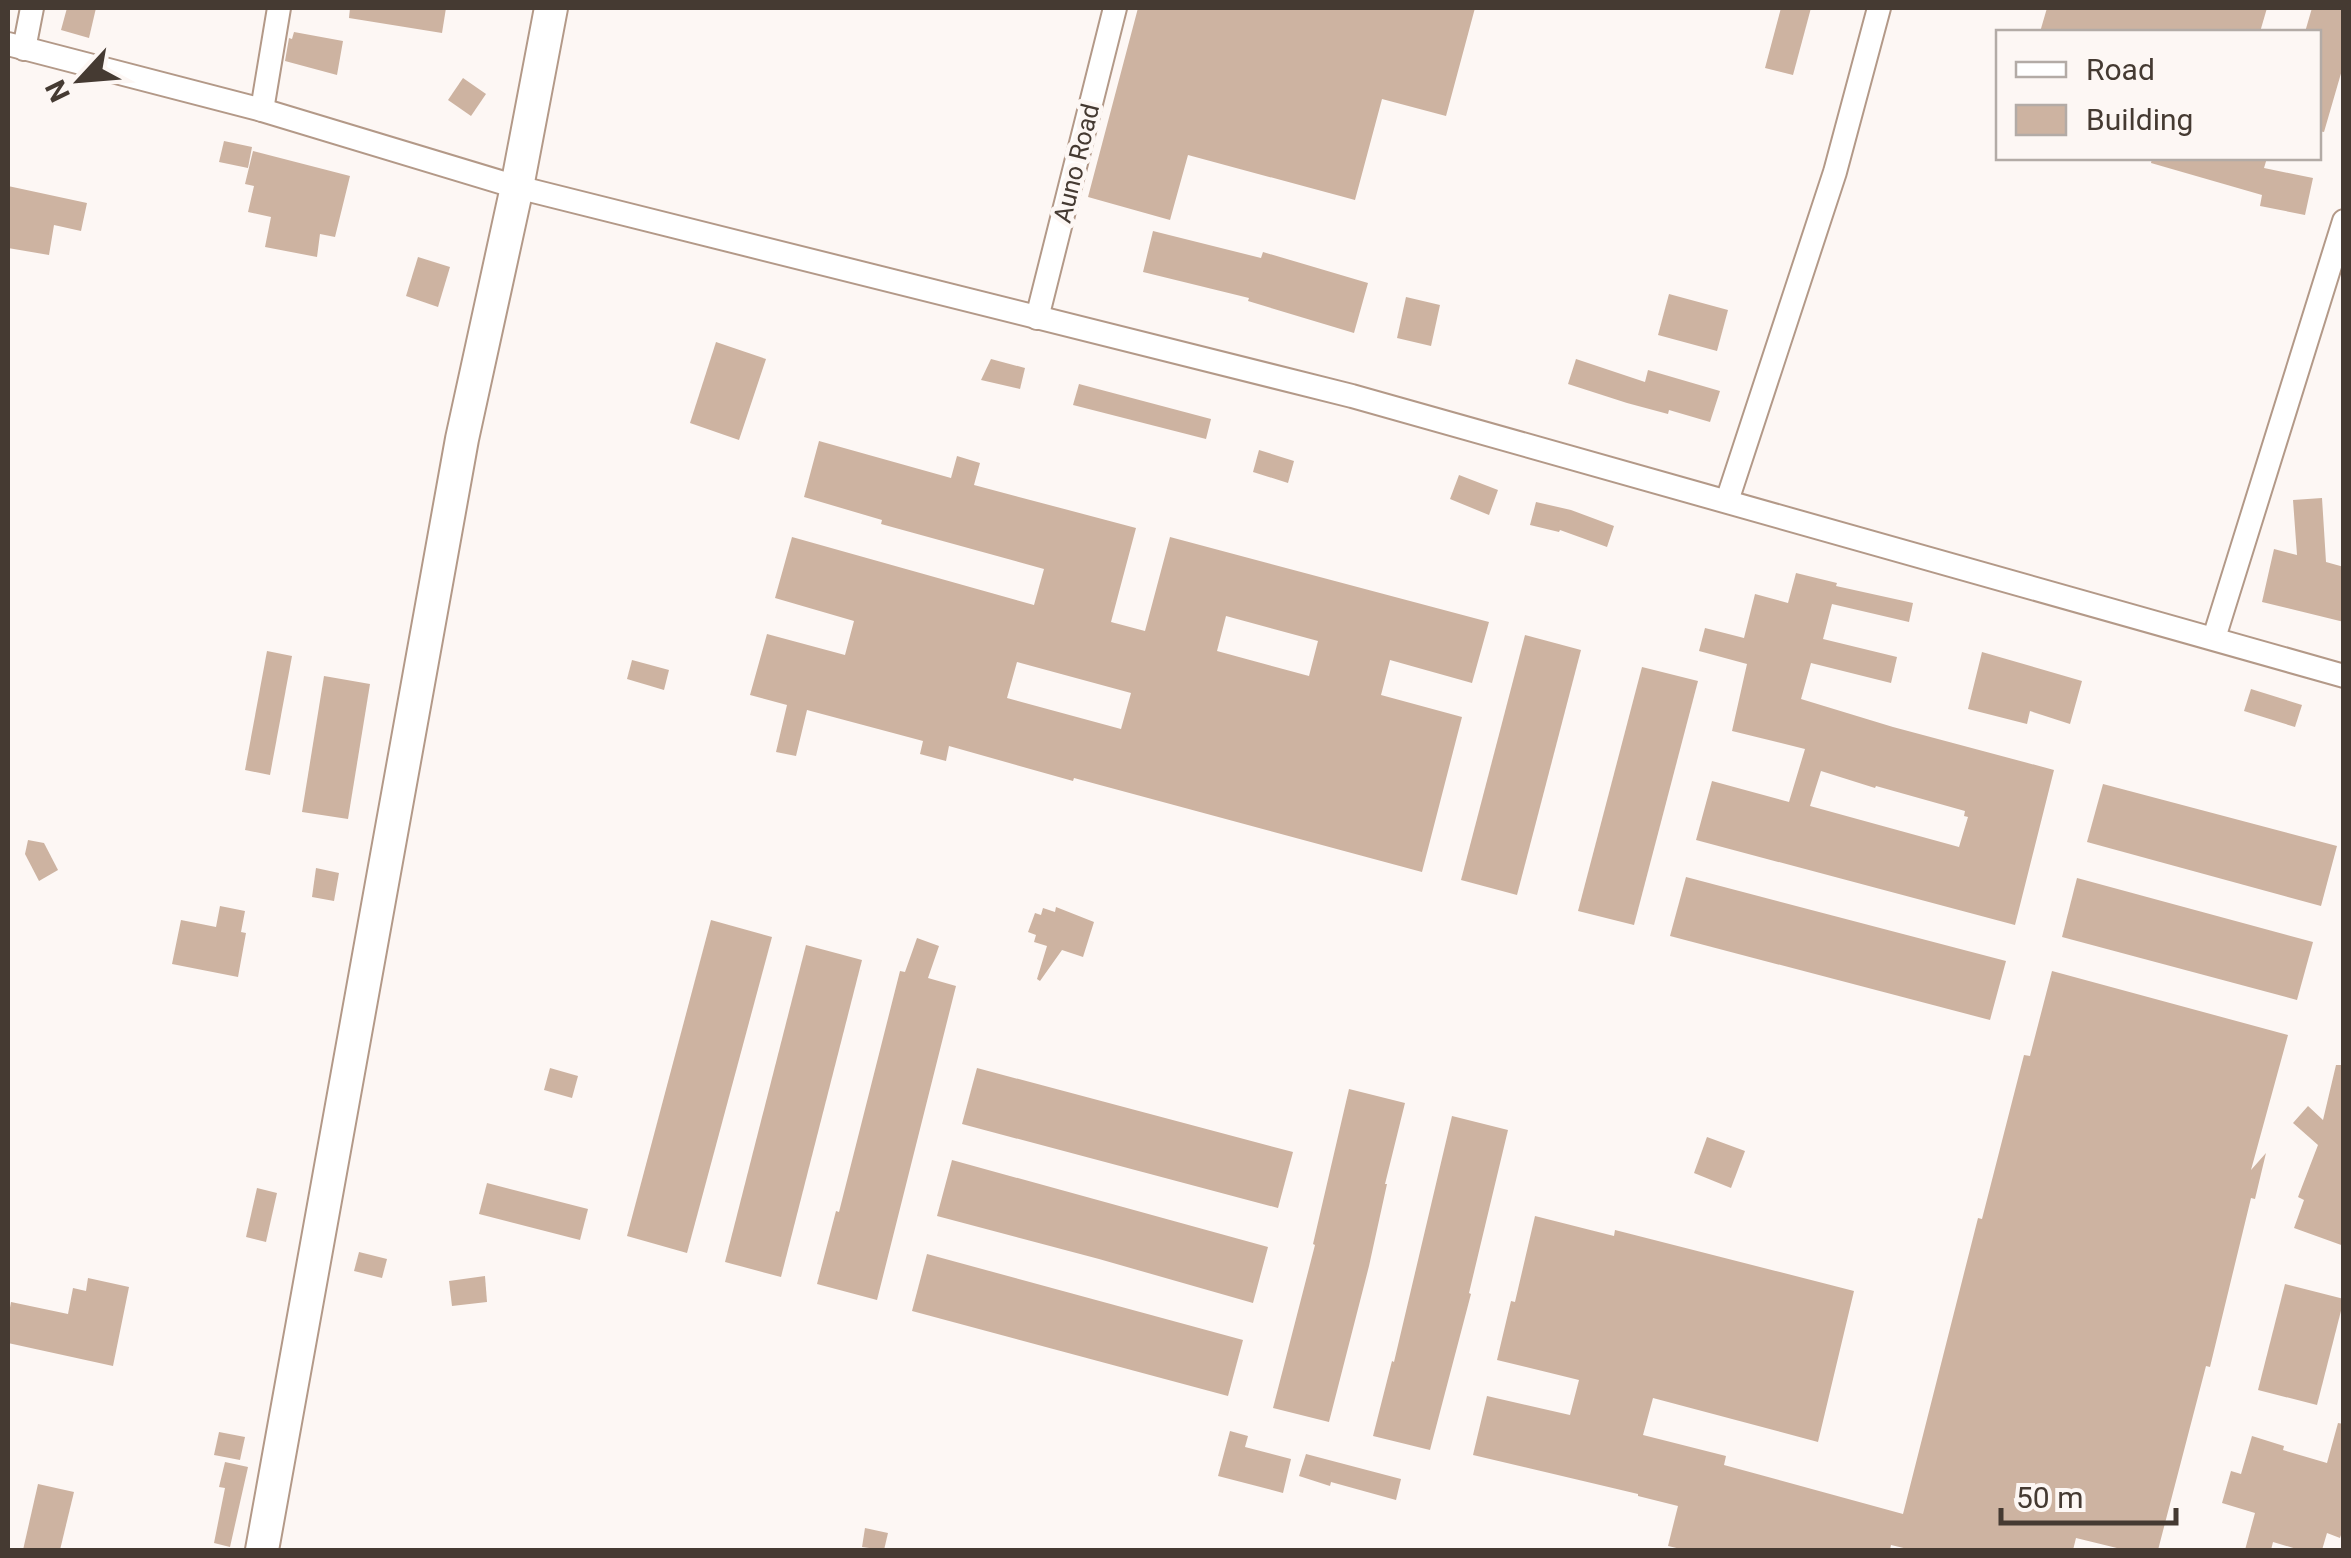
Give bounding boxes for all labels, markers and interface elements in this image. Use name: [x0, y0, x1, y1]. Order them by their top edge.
north arrow: [30, 30, 130, 130]
legend: [1996, 30, 2321, 160]
text: Road: [2086, 52, 2155, 87]
text: N: [39, 75, 77, 107]
street label: Auno Road: [1048, 101, 1105, 226]
text: Building: [2086, 102, 2193, 137]
scale bar: [2001, 1463, 2176, 1525]
text: 50 m: [2016, 1480, 2083, 1515]

